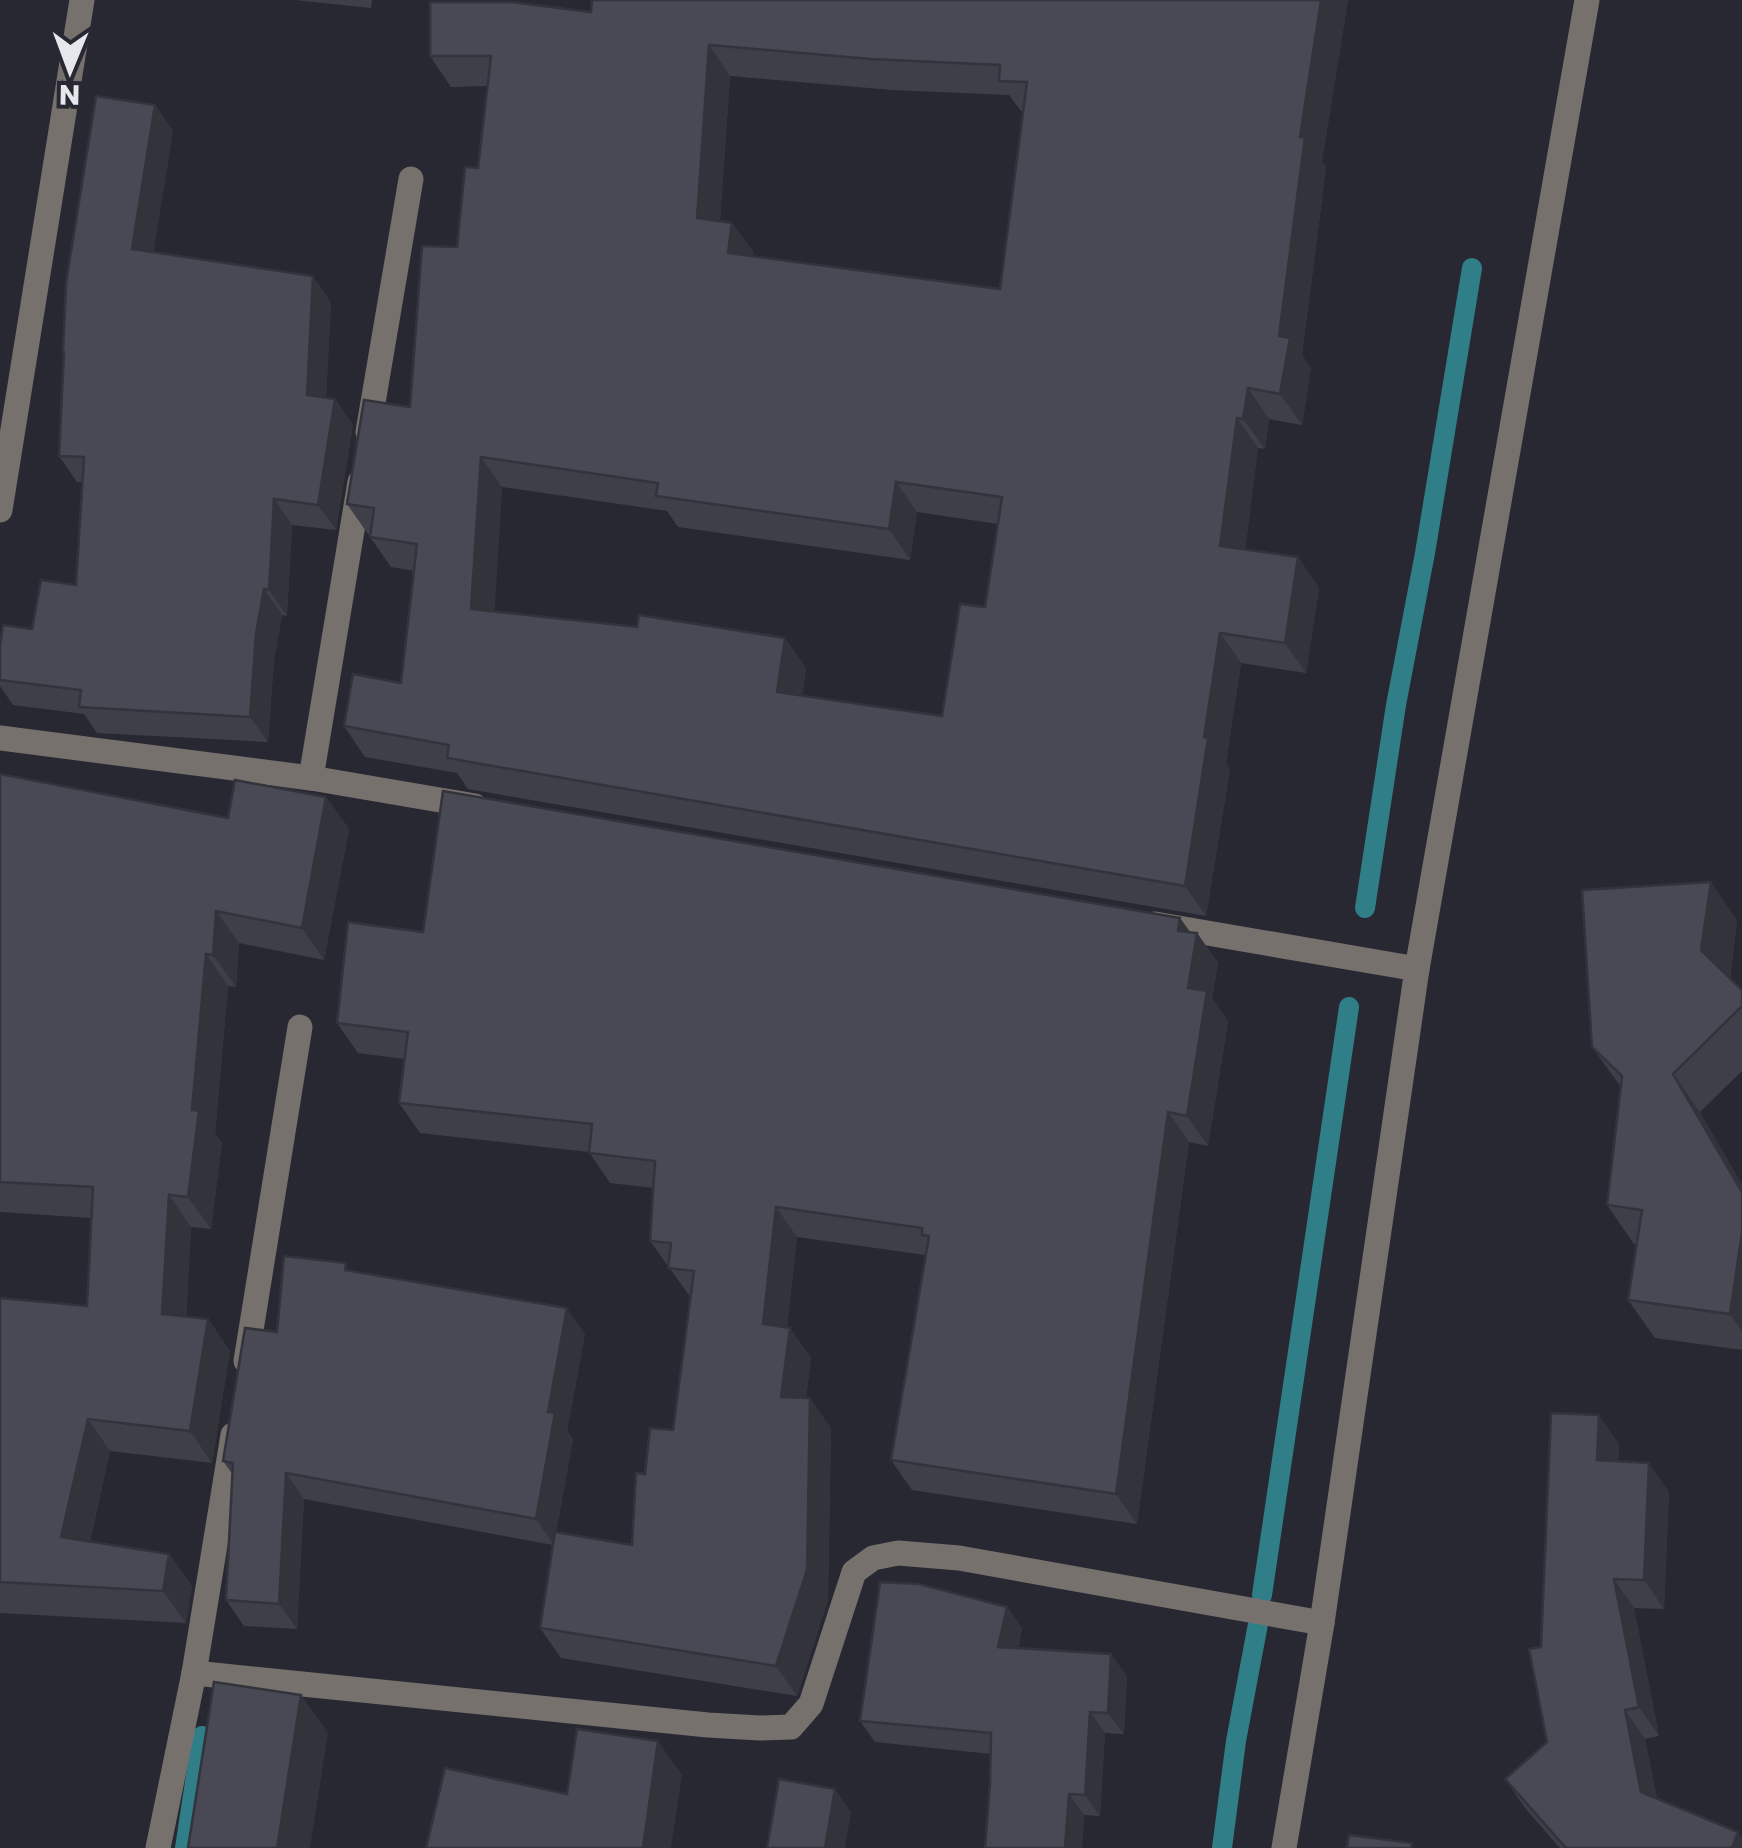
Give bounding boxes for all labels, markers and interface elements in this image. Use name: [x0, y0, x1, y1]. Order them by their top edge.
north arrow: [20, 20, 120, 120]
text: N: [59, 75, 80, 114]

